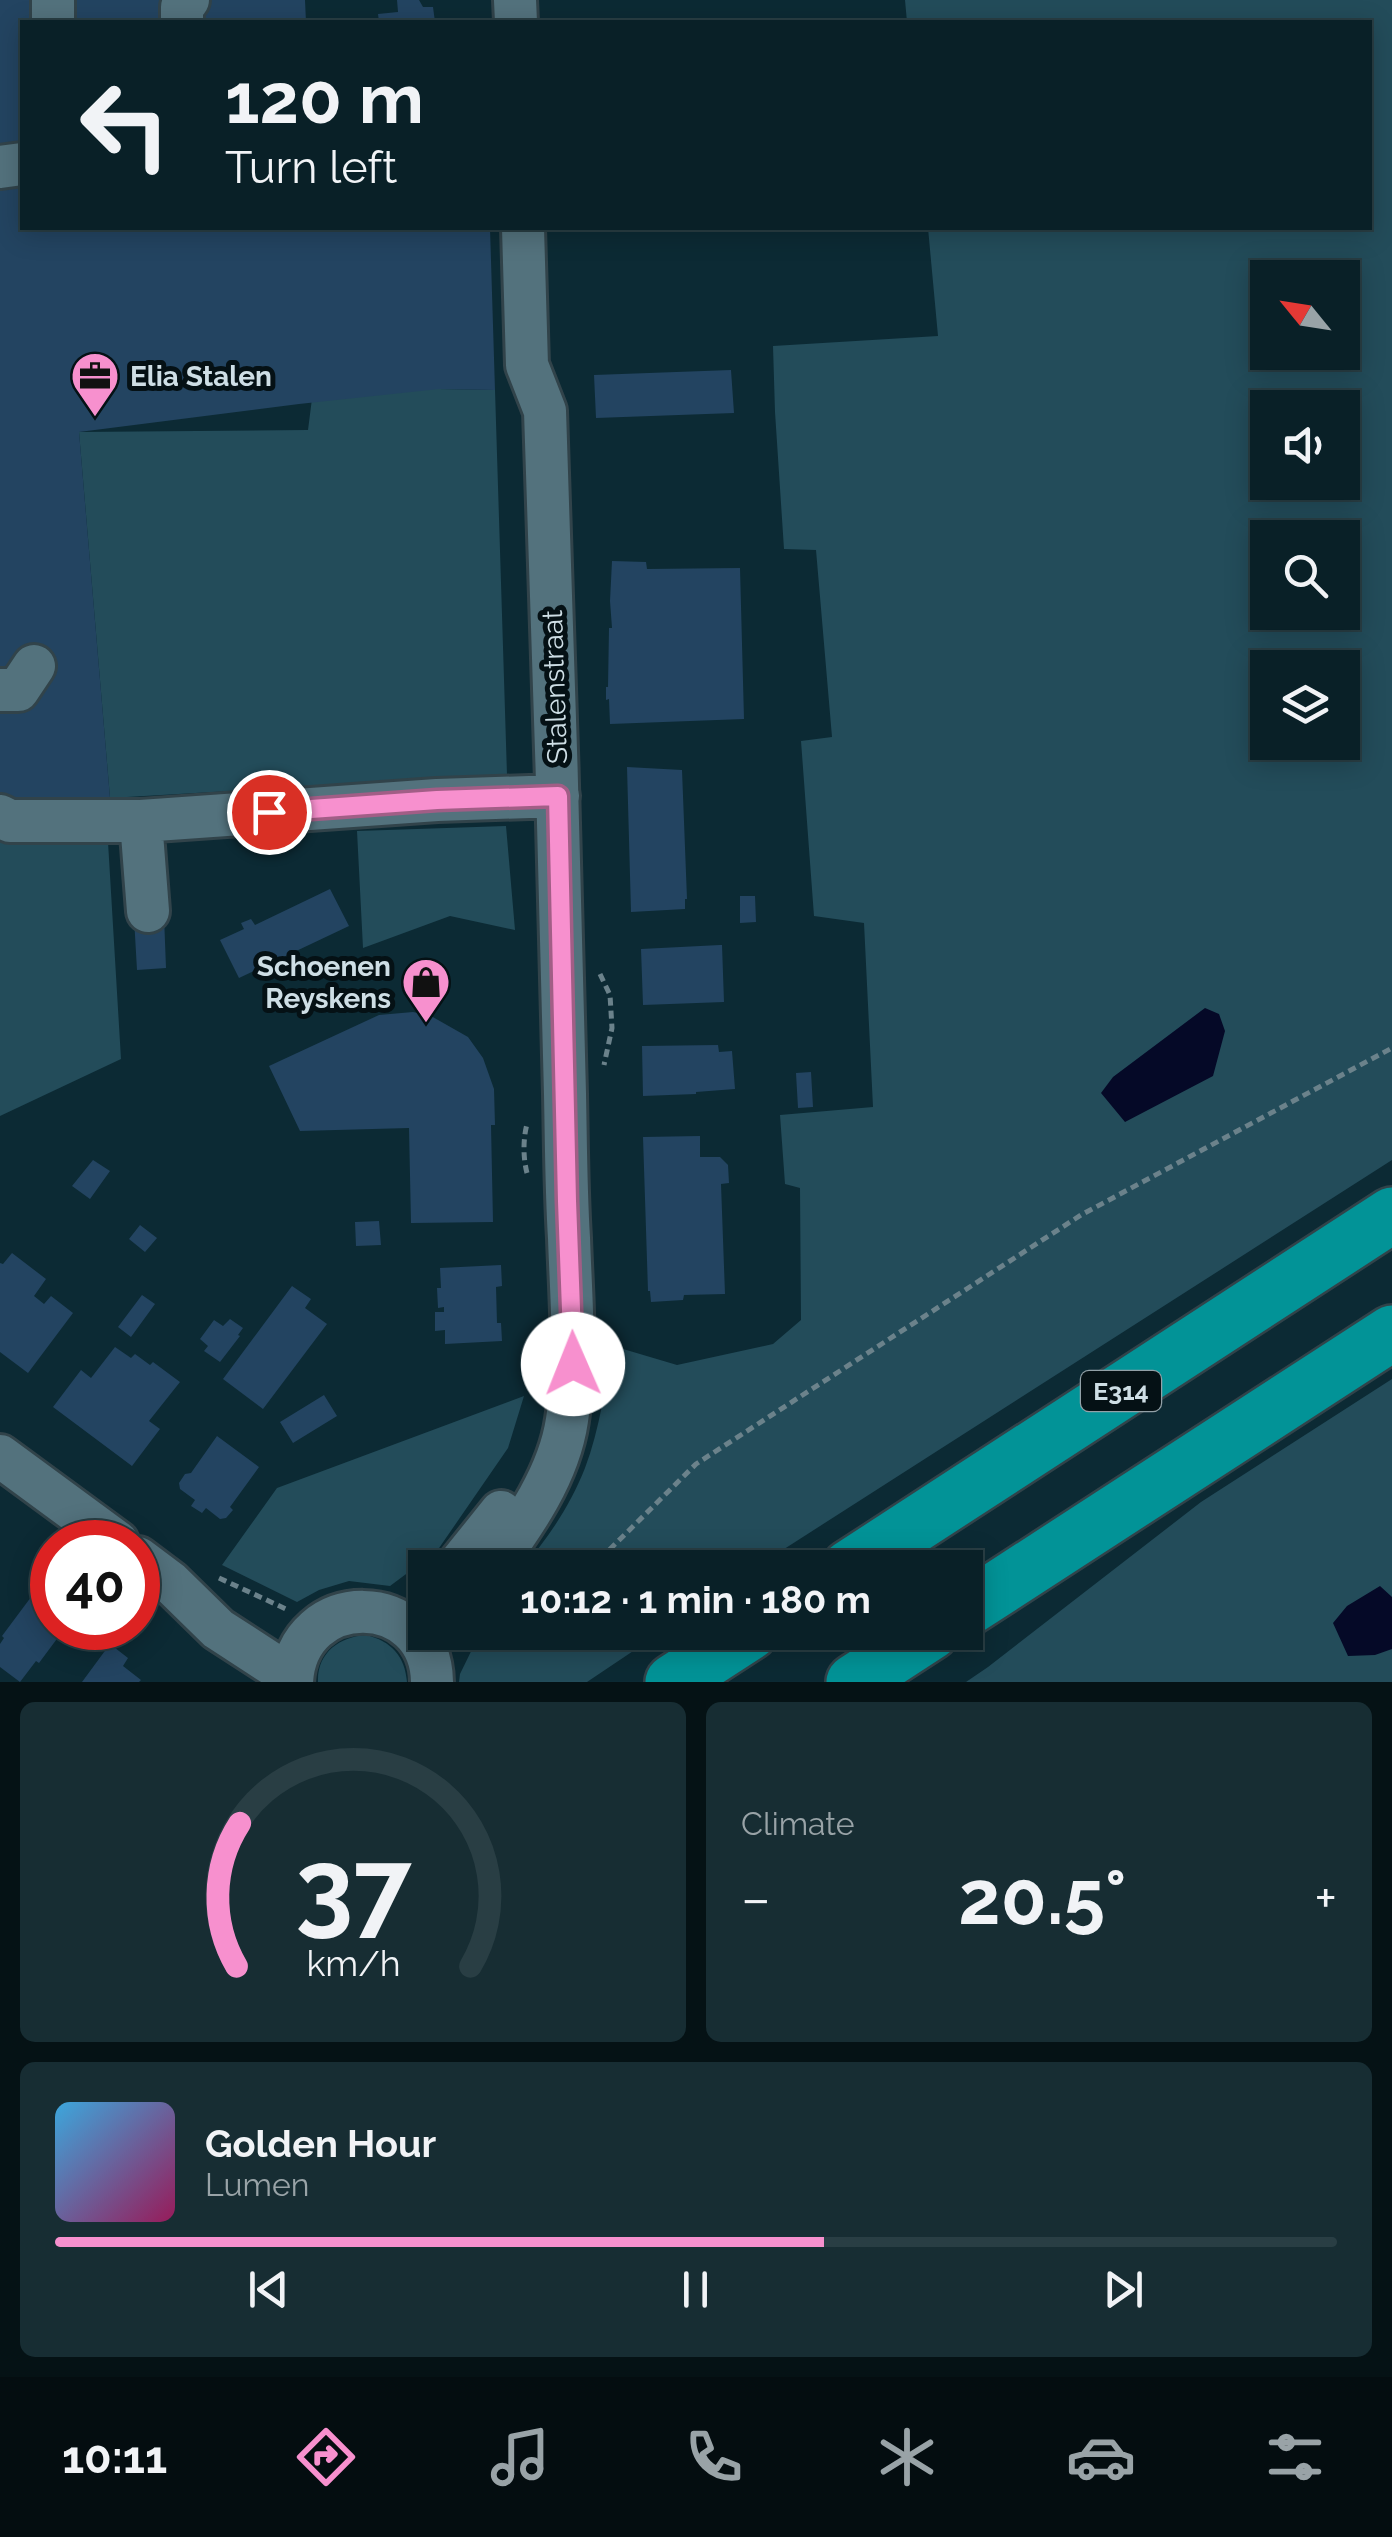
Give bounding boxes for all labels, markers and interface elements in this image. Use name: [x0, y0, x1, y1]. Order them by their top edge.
text: 120 m: [225, 57, 424, 139]
icon: left: [60, 60, 190, 190]
text: Turn left: [225, 141, 397, 194]
north arrow: [1250, 260, 1360, 370]
map controls: [1250, 260, 1360, 760]
office icon: Elia Stalen: [69, 350, 121, 418]
place label: Elia Stalen: [130, 360, 272, 393]
button: sound: [1250, 390, 1360, 500]
button: search: [1250, 520, 1360, 630]
street label: Stalenstraat: [536, 609, 574, 765]
button: layers: [1250, 650, 1360, 760]
pin: [227, 770, 312, 855]
icon: arrive: [242, 785, 297, 840]
place label: Schoenen Reyskens: [257, 950, 391, 1015]
shop icon: Schoenen Reyskens: [400, 956, 452, 1024]
position arrow: [521, 1312, 625, 1416]
road number: E314: [1081, 1371, 1161, 1411]
speed limit sign: 40: [30, 1520, 160, 1650]
text: 10:12 · 1 min · 180 m: [520, 1577, 871, 1622]
text: Climate: [741, 1805, 855, 1842]
text: 37: [295, 1826, 412, 1948]
text: 20.5°: [958, 1853, 1126, 1942]
text: −: [741, 1866, 771, 1931]
text: +: [1314, 1866, 1337, 1931]
text: km/h: [306, 1942, 400, 1984]
text: Golden Hour: [205, 2121, 436, 2166]
text: Lumen: [205, 2166, 309, 2203]
icon: previous: [241, 2262, 296, 2317]
icon: pause: [668, 2262, 723, 2317]
icon: next: [1096, 2262, 1151, 2317]
icon: directions: [291, 2422, 361, 2492]
icon: music: [485, 2422, 555, 2492]
icon: phone: [679, 2422, 749, 2492]
icon: climate: [872, 2422, 942, 2492]
icon: car: [1066, 2422, 1136, 2492]
icon: filters: [1260, 2422, 1330, 2492]
text: 10:11: [62, 2431, 167, 2484]

